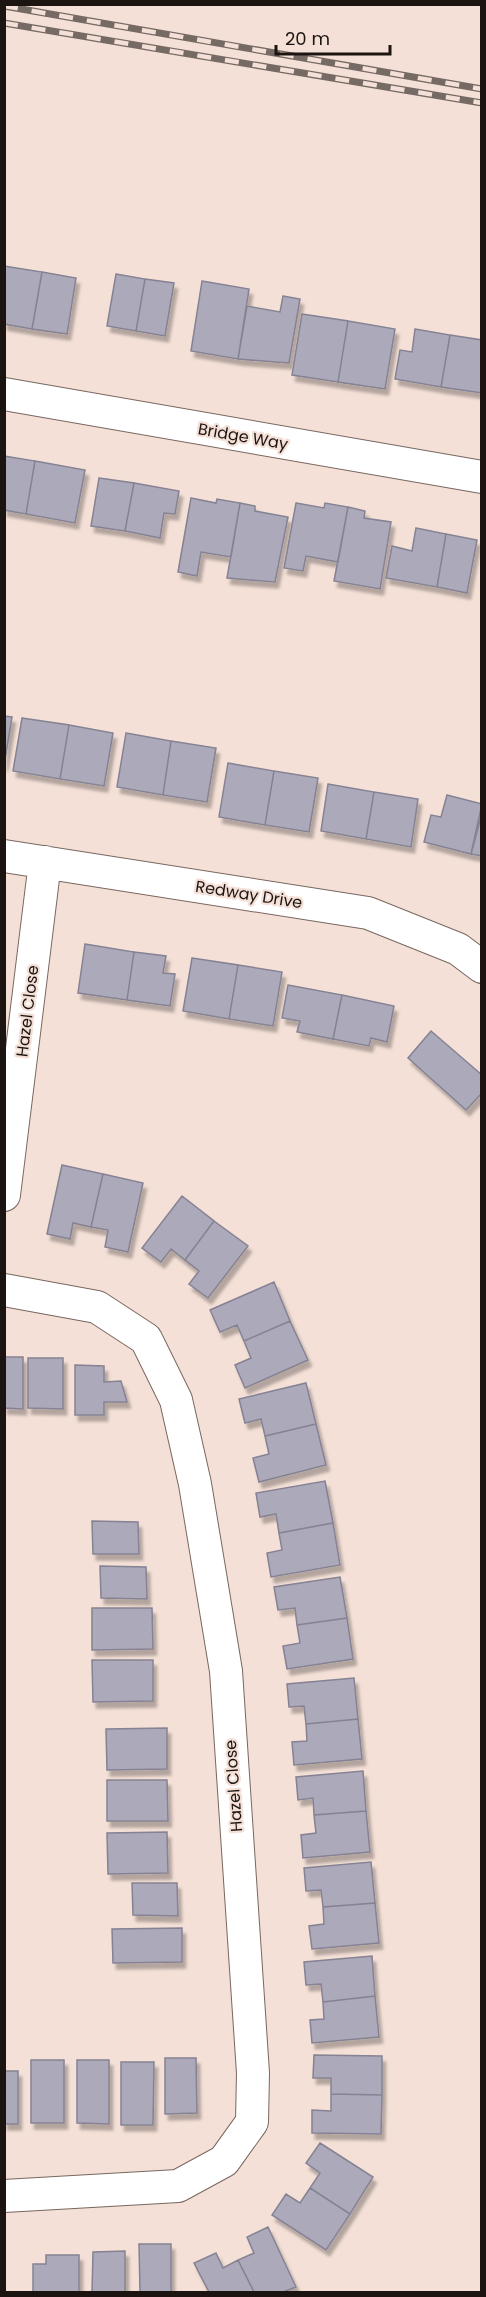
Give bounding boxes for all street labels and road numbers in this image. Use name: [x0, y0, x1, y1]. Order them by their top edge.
street label: Bridge Way: [196, 417, 290, 456]
street label: Redway Drive: [194, 875, 304, 914]
street label: Hazel Close: [10, 964, 45, 1058]
street label: Hazel Close: [219, 1739, 248, 1833]

